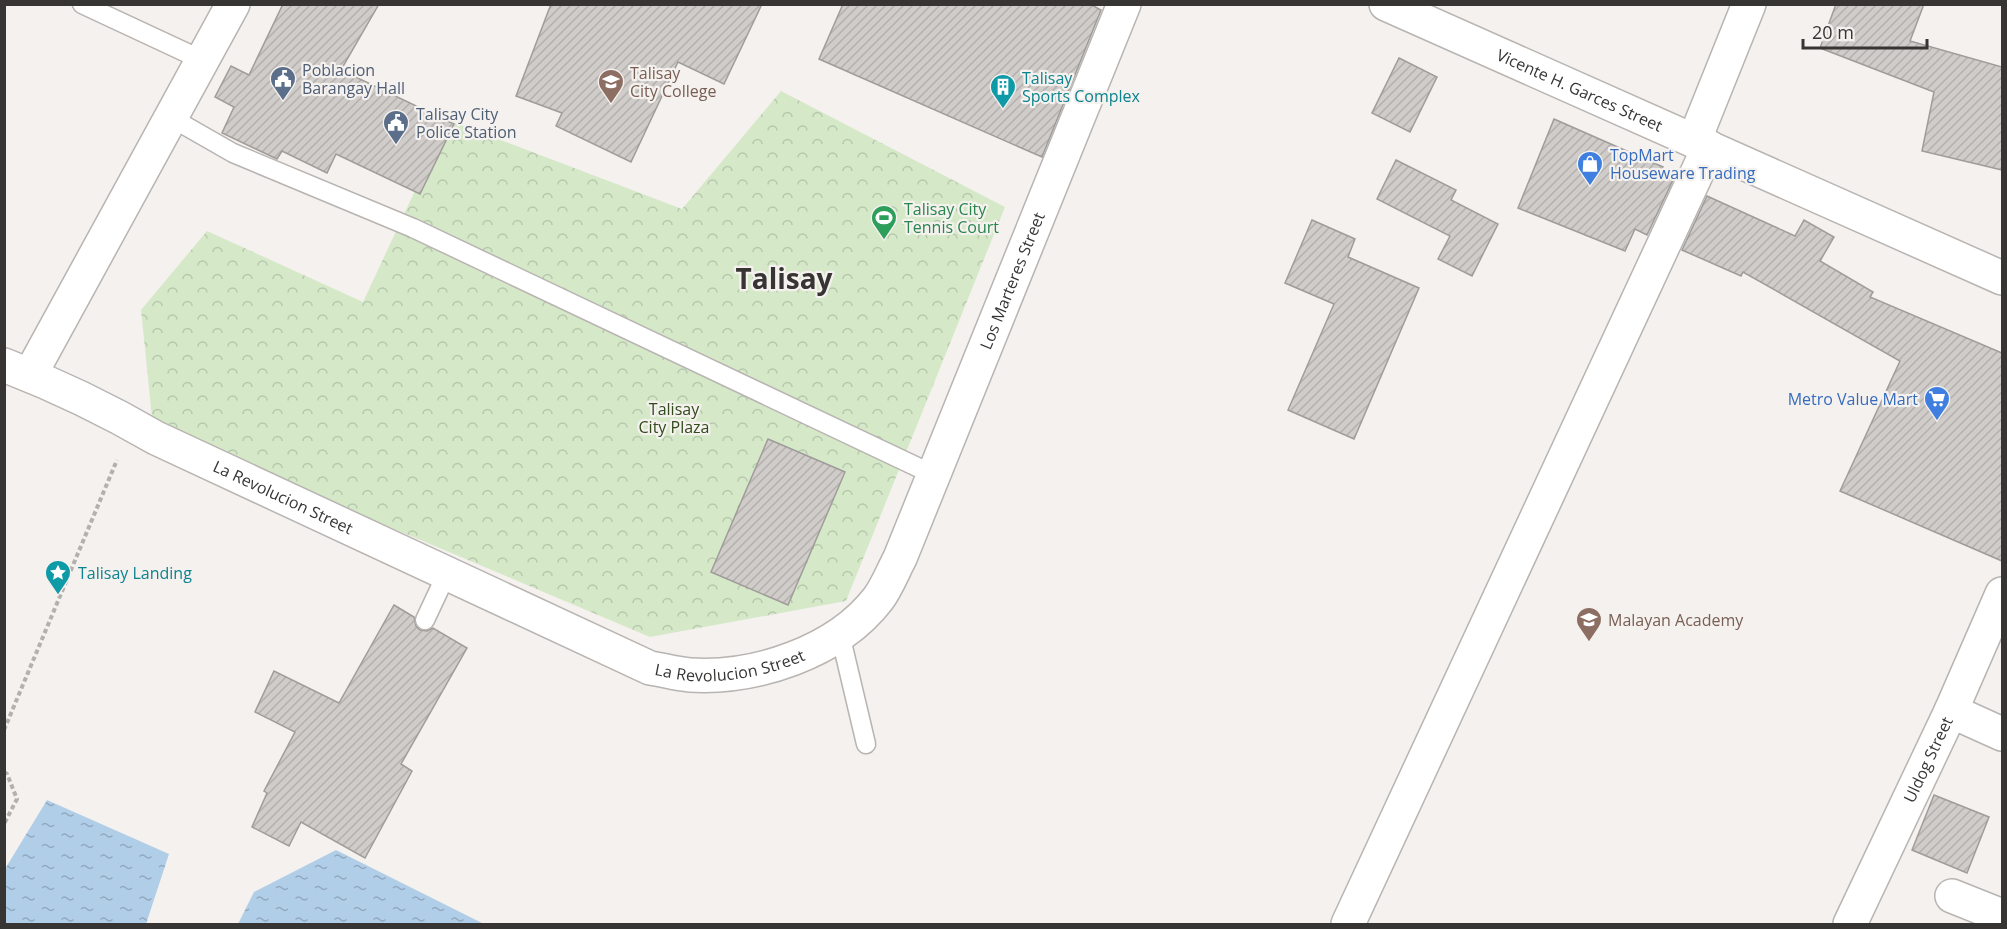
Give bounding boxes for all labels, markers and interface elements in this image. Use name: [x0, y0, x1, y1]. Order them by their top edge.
scale bar: [1803, 12, 1928, 50]
text: 20 m: [1812, 20, 1854, 44]
street label: Vicente H. Garces Street: [1493, 44, 1666, 137]
place label: Poblacion Barangay Hall: [302, 59, 405, 99]
place label: Talisay City College: [630, 62, 716, 102]
public building icon: Poblacion Barangay Hall: [268, 64, 298, 102]
school or university icon: Talisay City College: [596, 67, 626, 105]
place label: Talisay Sports Complex: [1022, 67, 1141, 107]
building icon: Talisay Sports Complex: [988, 72, 1018, 110]
place label: Talisay City Police Station: [416, 103, 517, 143]
public building icon: Talisay City Police Station: [381, 108, 411, 146]
place label: TopMart Houseware Trading: [1610, 144, 1756, 184]
shop icon: TopMart Houseware Trading: [1575, 149, 1605, 187]
place label: Talisay City Tennis Court: [904, 198, 999, 238]
sports icon: Talisay City Tennis Court: [869, 203, 899, 241]
street label: Los Marteres Street: [974, 209, 1050, 353]
district label: Talisay: [736, 259, 833, 297]
supermarket icon: Metro Value Mart: [1922, 384, 1952, 422]
place label: Metro Value Mart: [1788, 388, 1918, 410]
park label: Talisay City Plaza: [639, 398, 709, 438]
street label: La Revolucion Street: [210, 455, 357, 539]
place icon: Talisay Landing: [43, 558, 73, 596]
place label: Talisay Landing: [78, 562, 192, 584]
school or university icon: Malayan Academy: [1574, 605, 1604, 643]
place label: Malayan Academy: [1608, 609, 1744, 631]
street label: La Revolucion Street: [653, 644, 808, 686]
street label: Uldog Street: [1898, 713, 1958, 806]

